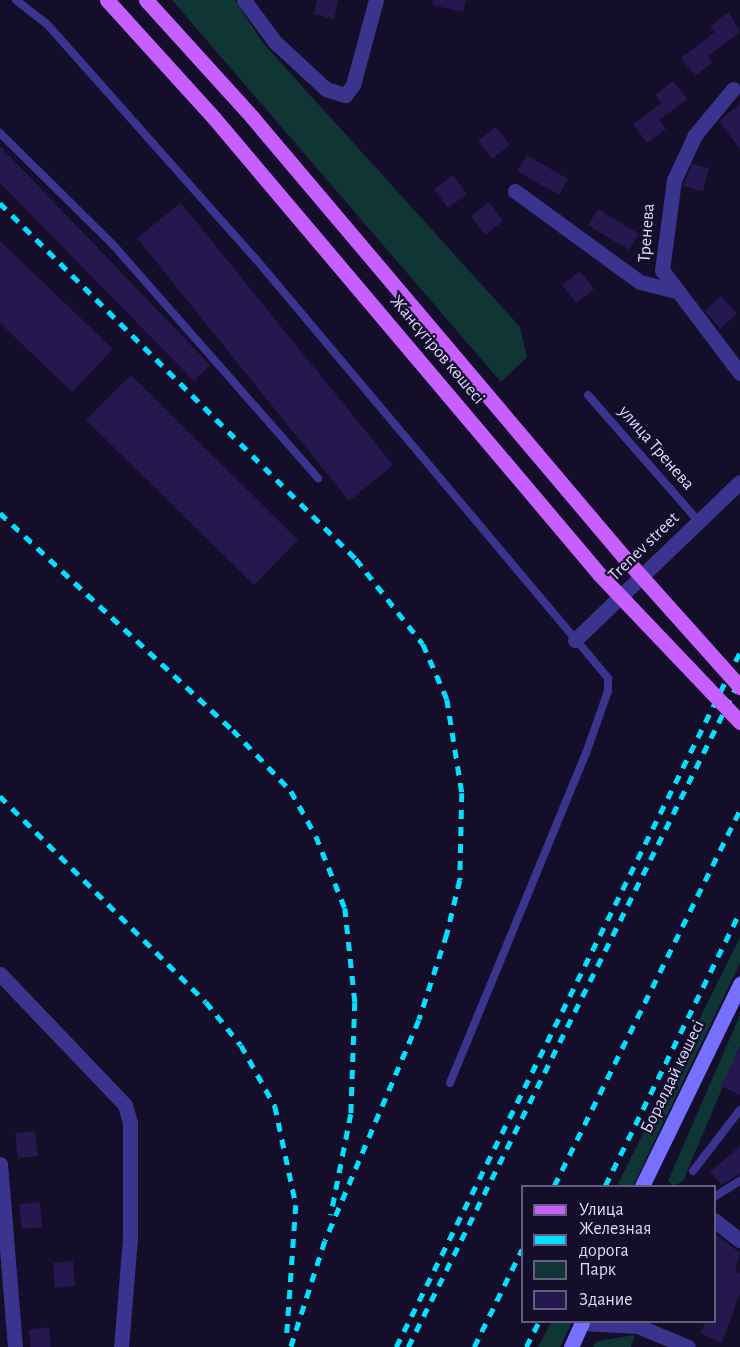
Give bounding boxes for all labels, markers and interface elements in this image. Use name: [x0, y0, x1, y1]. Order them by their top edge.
street label: Тренева: [634, 203, 660, 263]
street label: Жансүгіров көшесі: [385, 291, 489, 409]
street label: улица Тренева: [613, 401, 699, 495]
street label: Trenev street: [604, 508, 684, 586]
street label: Боралдай көшесі: [636, 1017, 710, 1137]
legend: [521, 1185, 716, 1323]
text: Улица: [579, 1201, 624, 1219]
text: Железная дорога: [579, 1220, 651, 1260]
text: Парк: [579, 1261, 616, 1279]
text: Здание: [579, 1291, 633, 1309]

